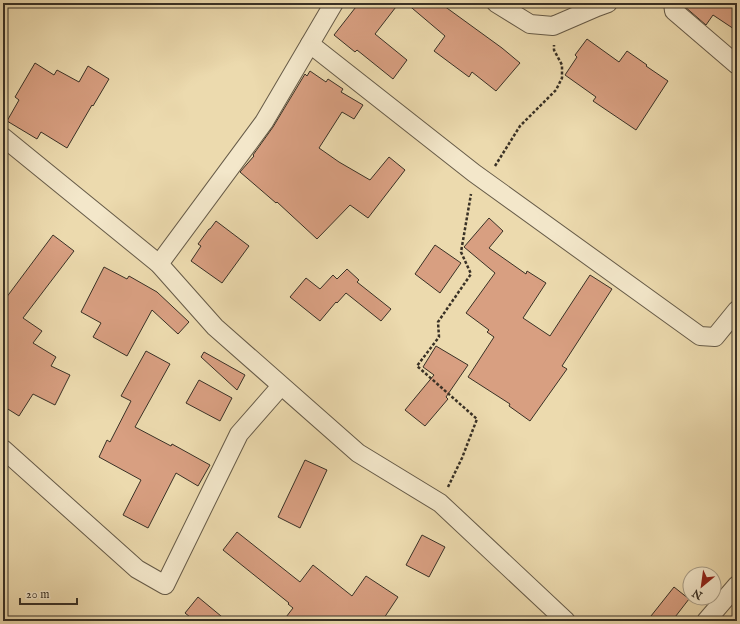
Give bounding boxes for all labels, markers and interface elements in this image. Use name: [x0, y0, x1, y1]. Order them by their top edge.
north arrow: [682, 566, 722, 606]
scale bar: [20, 580, 77, 606]
text: N: [690, 585, 706, 603]
text: 20 m: [26, 587, 49, 602]

